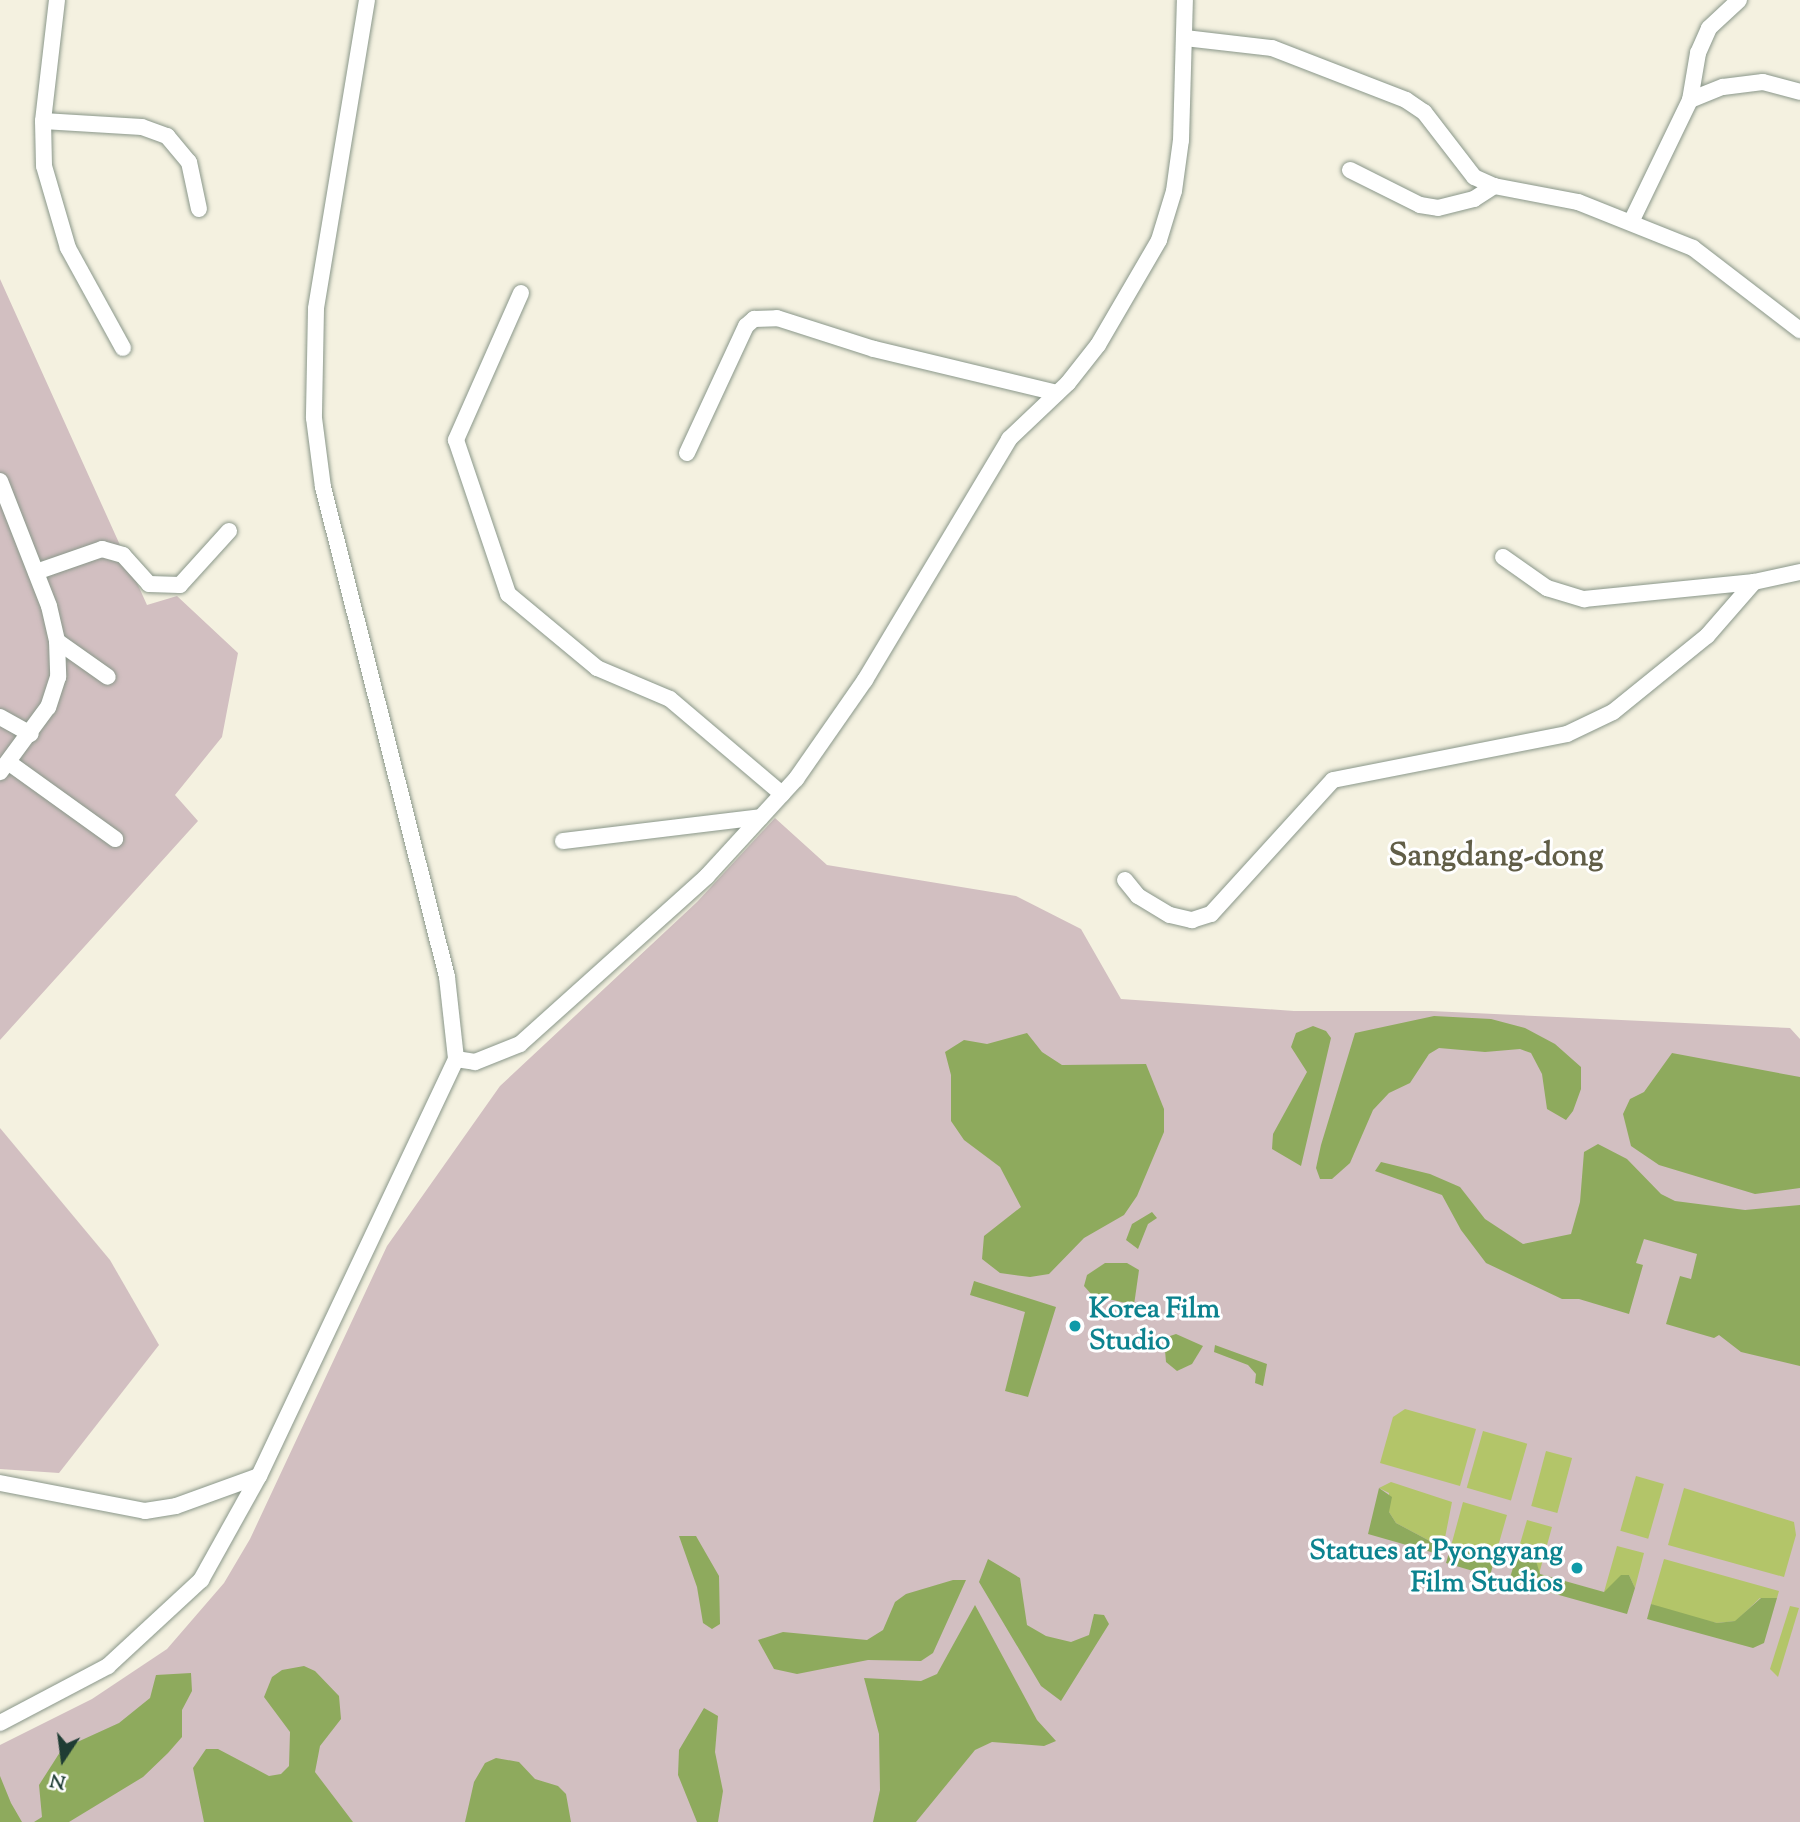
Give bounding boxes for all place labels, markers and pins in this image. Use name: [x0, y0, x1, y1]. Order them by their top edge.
place label: Korea Film Studio: [1089, 1293, 1220, 1359]
marker: Korea Film Studio: [1067, 1318, 1083, 1334]
place label: Statues at Pyongyang Film Studios: [1309, 1535, 1563, 1601]
marker: Statues at Pyongyang Film Studios: [1569, 1560, 1585, 1576]

